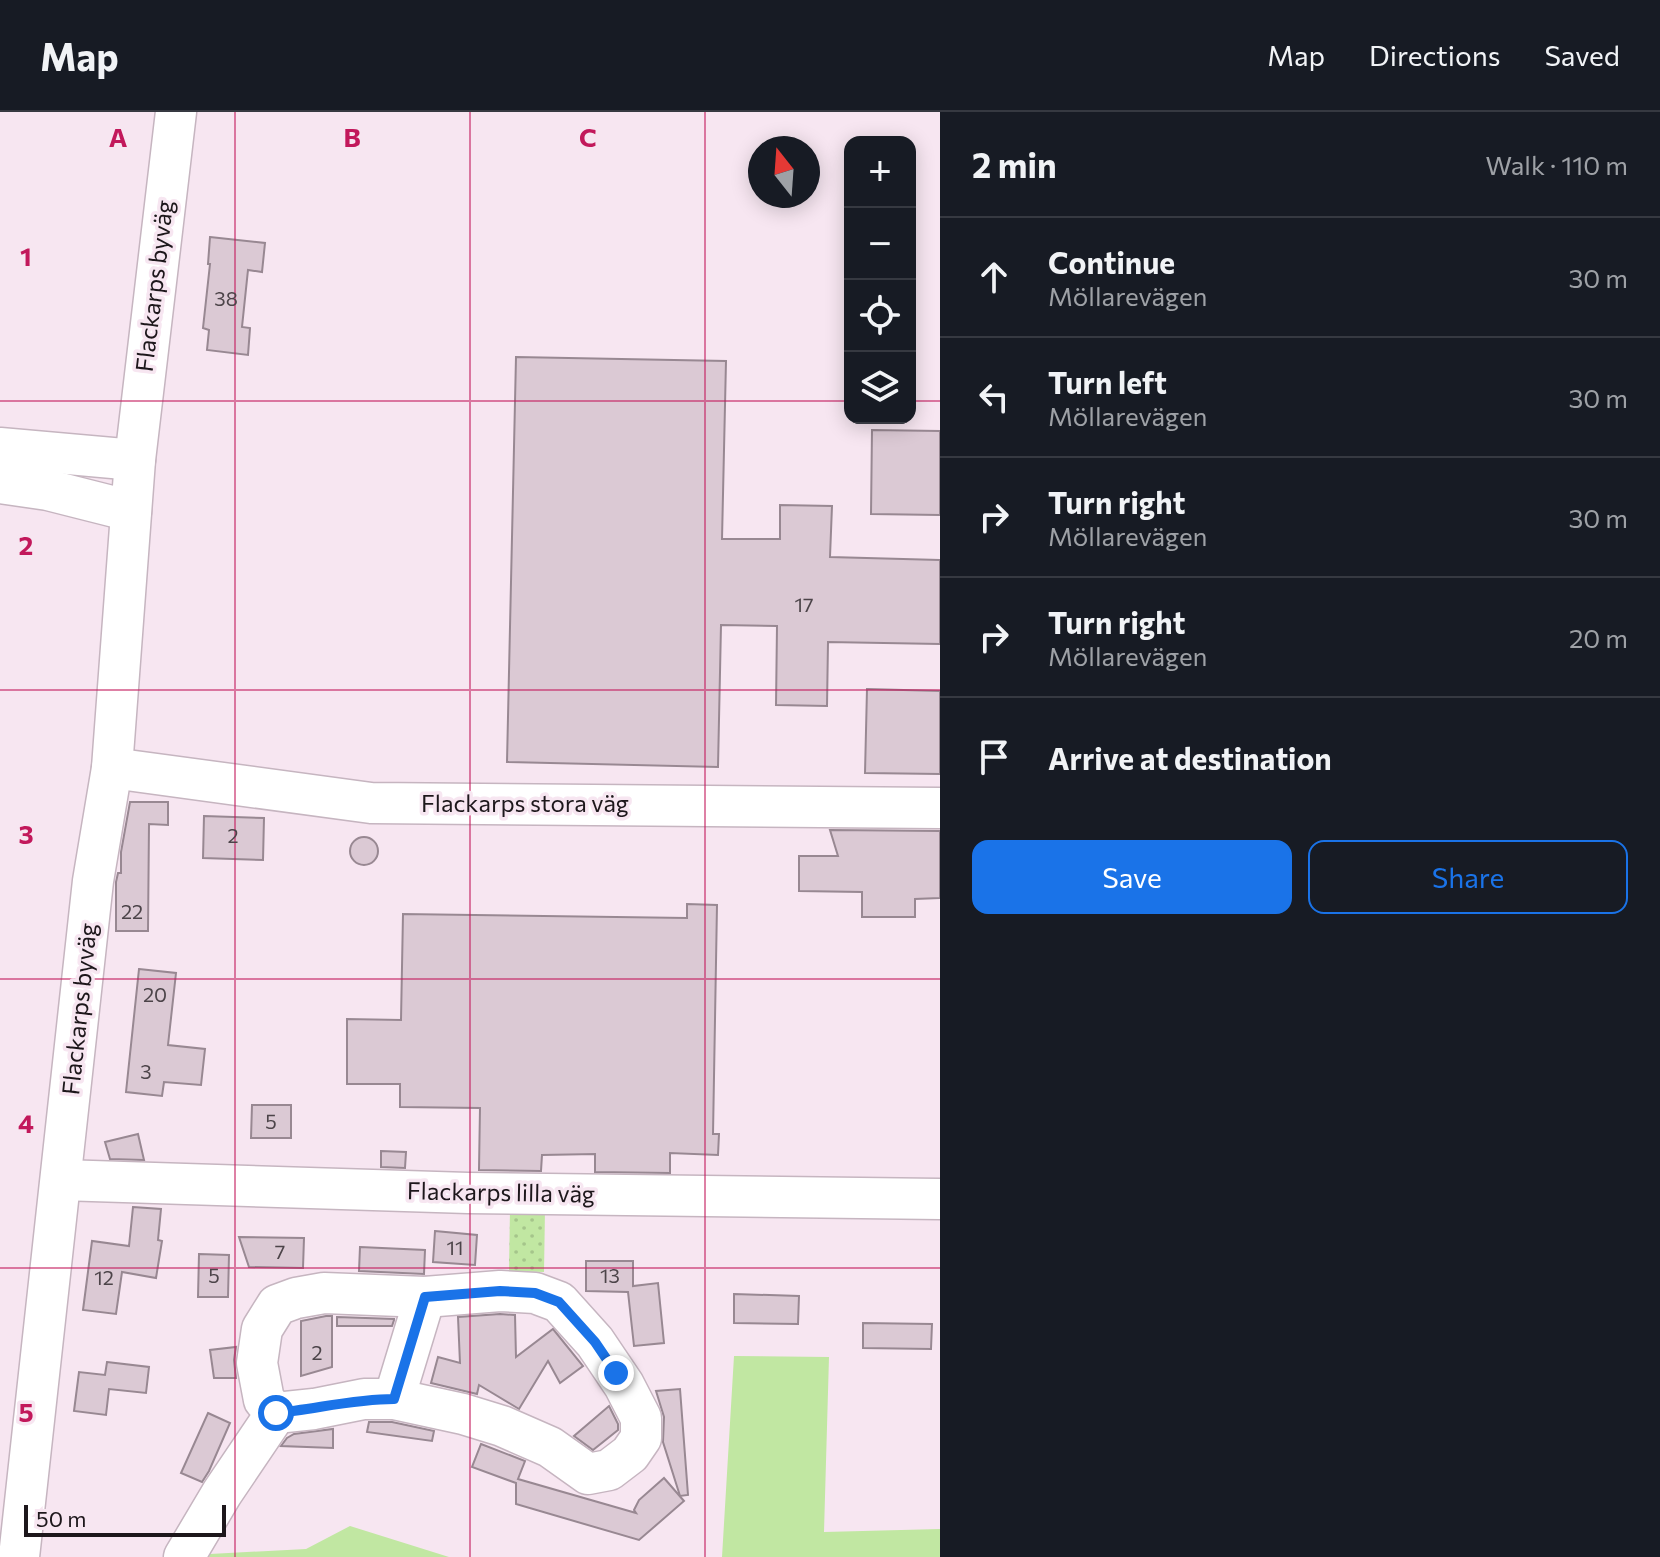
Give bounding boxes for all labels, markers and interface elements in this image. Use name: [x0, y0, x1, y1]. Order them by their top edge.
text: Map: [40, 32, 119, 79]
text: Map: [1267, 38, 1325, 72]
text: Directions: [1369, 38, 1500, 72]
text: Saved: [1544, 38, 1620, 72]
text: A: [109, 121, 128, 152]
text: B: [343, 121, 361, 152]
text: C: [579, 121, 597, 152]
north arrow: [748, 136, 820, 208]
map controls: [844, 136, 916, 424]
button: +: [844, 136, 916, 208]
text: 2 min: [972, 143, 1057, 185]
text: Walk · 110 m: [1486, 149, 1628, 180]
street label: Flackarps byväg: [129, 198, 178, 373]
button: −: [844, 208, 916, 280]
text: 1: [20, 240, 32, 271]
text: Continue: [1048, 243, 1175, 280]
icon: ahead: [972, 255, 1016, 299]
text: 30 m: [1569, 262, 1628, 293]
button: locate: [844, 280, 916, 352]
text: Möllarevägen: [1048, 280, 1208, 311]
house number: 38: [214, 286, 238, 310]
button: layers: [844, 352, 916, 424]
text: Turn left: [1048, 363, 1167, 400]
icon: left: [972, 375, 1016, 419]
text: 30 m: [1569, 382, 1628, 413]
text: Möllarevägen: [1048, 400, 1208, 431]
text: Turn right: [1048, 483, 1185, 520]
icon: right: [972, 495, 1016, 539]
text: 30 m: [1569, 502, 1628, 533]
text: Möllarevägen: [1048, 520, 1208, 551]
text: 2: [19, 529, 33, 560]
house number: 17: [794, 592, 814, 616]
text: Turn right: [1048, 603, 1185, 640]
icon: right: [972, 615, 1016, 659]
text: 20 m: [1569, 622, 1628, 653]
text: Möllarevägen: [1048, 640, 1208, 671]
icon: arrive: [972, 735, 1016, 779]
text: Arrive at destination: [1048, 739, 1332, 776]
street label: Flackarps stora väg: [421, 788, 629, 817]
text: 3: [18, 818, 34, 849]
house number: 2: [227, 823, 239, 847]
button: Save: [972, 840, 1292, 914]
button: Share: [1308, 840, 1628, 914]
house number: 22: [121, 899, 143, 923]
street label: Flackarps byväg: [55, 921, 102, 1096]
house number: 20: [143, 982, 167, 1006]
house number: 3: [140, 1059, 152, 1083]
text: 4: [18, 1107, 34, 1138]
house number: 5: [265, 1109, 277, 1133]
street label: Flackarps lilla väg: [407, 1175, 595, 1208]
house number: 11: [446, 1235, 464, 1259]
house number: 7: [275, 1239, 285, 1263]
house number: 5: [208, 1263, 220, 1287]
house number: 13: [600, 1263, 620, 1287]
house number: 12: [94, 1265, 114, 1289]
house number: 2: [311, 1340, 323, 1364]
route end: [598, 1355, 634, 1391]
route start: [258, 1395, 294, 1431]
text: 5: [18, 1396, 34, 1427]
scale bar: [24, 1501, 226, 1537]
text: 50 m: [36, 1505, 86, 1532]

